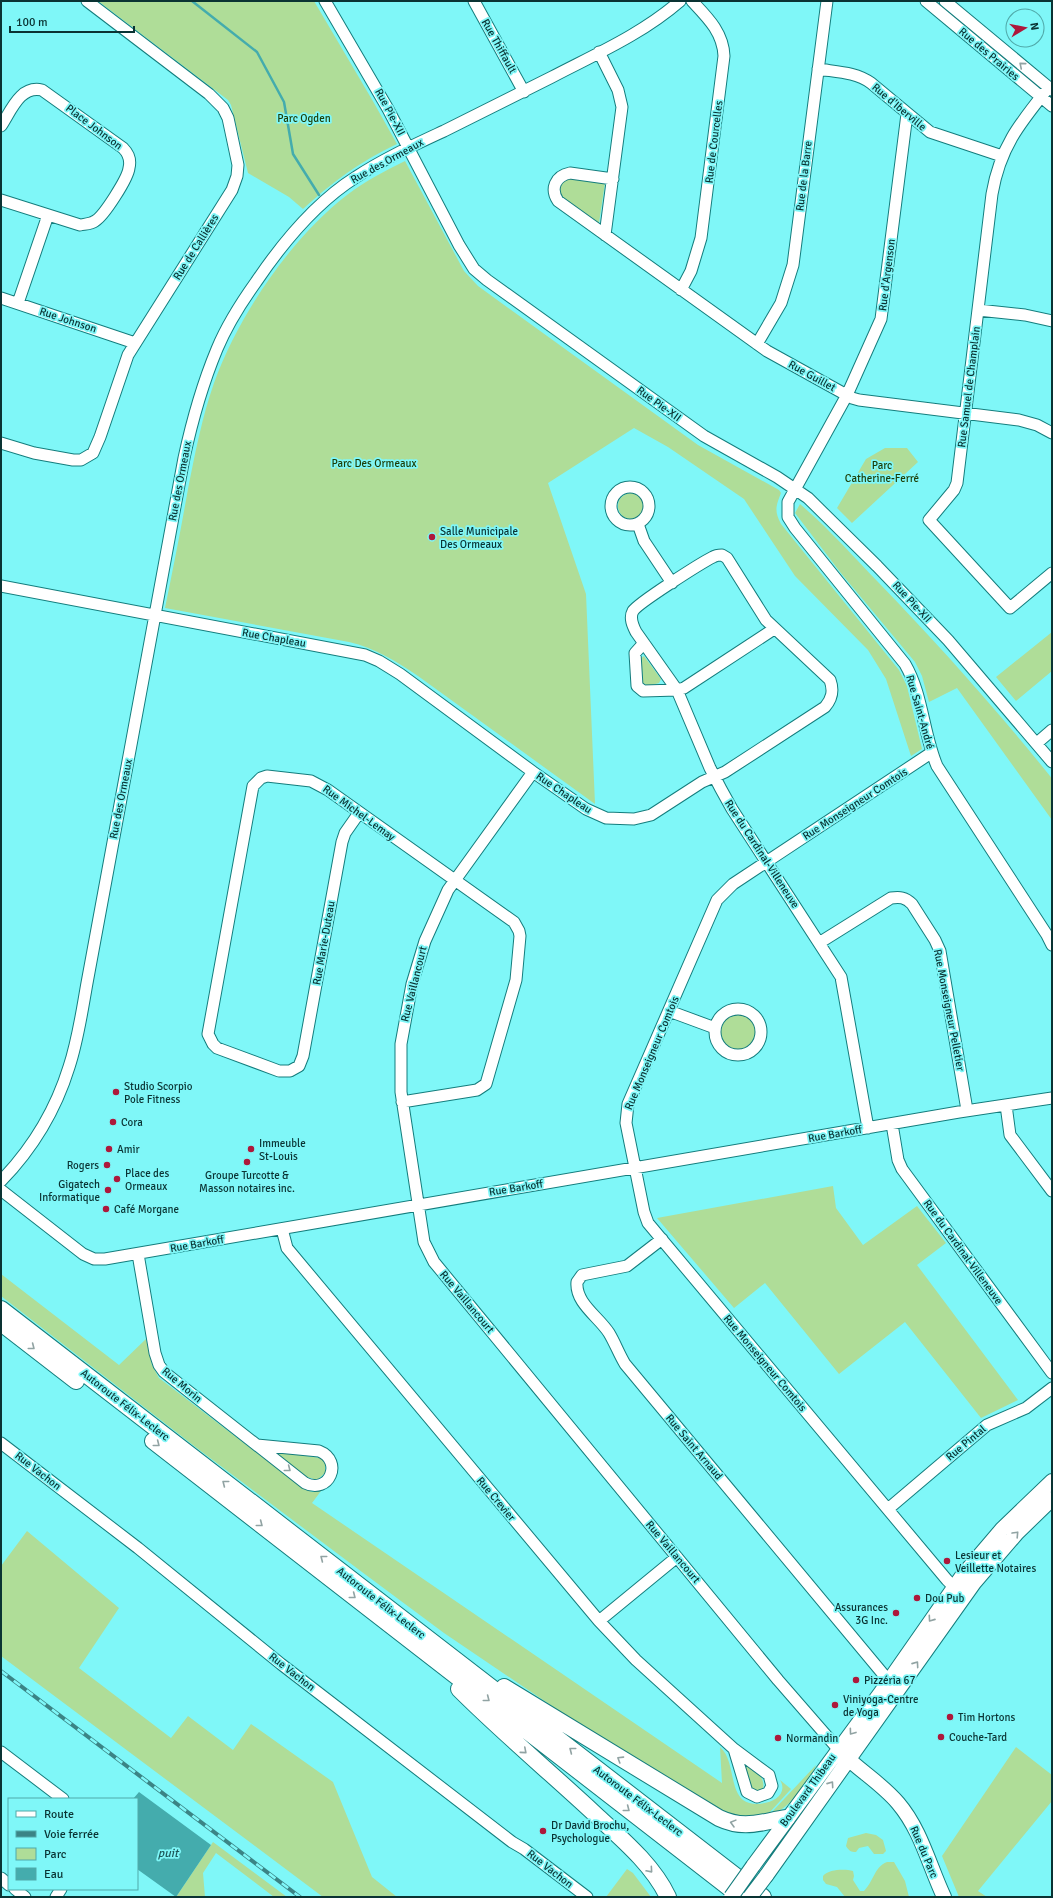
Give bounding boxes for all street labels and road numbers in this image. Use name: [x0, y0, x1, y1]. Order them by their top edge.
street label: Rue Thiffault: [479, 17, 519, 76]
street label: Rue des Prairies: [956, 25, 1022, 83]
street label: Rue d'Iberville: [869, 81, 929, 133]
street label: Rue Pie-XII: [372, 86, 408, 138]
street label: Rue de Courcelles: [702, 100, 726, 184]
street label: Place Johnson: [63, 102, 125, 152]
street label: Rue des Ormeaux: [348, 136, 426, 186]
street label: Rue de la Barre: [793, 140, 815, 212]
street label: Rue de Callières: [171, 212, 222, 282]
street label: Rue d'Argenson: [876, 238, 898, 312]
street label: Rue Johnson: [38, 305, 98, 335]
street label: Rue Samuel de Champlain: [955, 326, 983, 448]
street label: Rue Guillet: [786, 358, 838, 394]
street label: Rue Pie-XII: [634, 384, 684, 424]
street label: Rue des Ormeaux: [166, 440, 194, 522]
street label: Rue Pie-XII: [890, 579, 934, 625]
street label: Rue Chapleau: [241, 626, 307, 650]
street label: Rue Saint-André: [903, 673, 937, 751]
street label: Rue des Ormeaux: [107, 758, 135, 840]
street label: Rue Monseigneur Comtois: [800, 765, 910, 843]
street label: Rue Chapleau: [534, 770, 594, 816]
street label: Rue Michel-Lemay: [320, 782, 398, 844]
street label: Rue du Cardinal-Villeneuve: [722, 797, 802, 911]
street label: Rue Marie-Duteau: [310, 900, 338, 986]
street label: Rue Vaillancourt: [398, 945, 430, 1023]
street label: Rue Monseigneur Pelletier: [931, 948, 967, 1072]
street label: Rue Monseigneur Comtois: [622, 994, 682, 1112]
street label: Rue Barkoff: [807, 1123, 864, 1145]
street label: Rue Barkoff: [488, 1177, 545, 1199]
street label: Rue du Cardinal-Villeneuve: [921, 1197, 1005, 1307]
street label: Rue Barkoff: [169, 1233, 226, 1255]
street label: Rue Vaillancourt: [437, 1268, 497, 1336]
street label: Rue Monseigneur Comtois: [721, 1312, 809, 1414]
street label: Rue Morin: [159, 1365, 205, 1405]
street label: Autoroute Félix-Leclerc: [78, 1366, 172, 1444]
street label: Rue Saint Arnaud: [663, 1412, 725, 1482]
street label: Rue Pintal: [943, 1423, 989, 1463]
street label: Rue Vachon: [12, 1449, 64, 1493]
street label: Rue Crevier: [474, 1474, 518, 1524]
street label: Rue Vaillancourt: [643, 1518, 703, 1586]
street label: Autoroute Félix-Leclerc: [334, 1564, 428, 1642]
street label: Rue Vachon: [266, 1650, 318, 1694]
street label: Boulevard Thibeau: [777, 1751, 839, 1829]
street label: Autoroute Félix-Leclerc: [591, 1763, 685, 1839]
street label: Rue du Parc: [907, 1824, 941, 1880]
street label: Rue Vachon: [524, 1847, 576, 1891]

